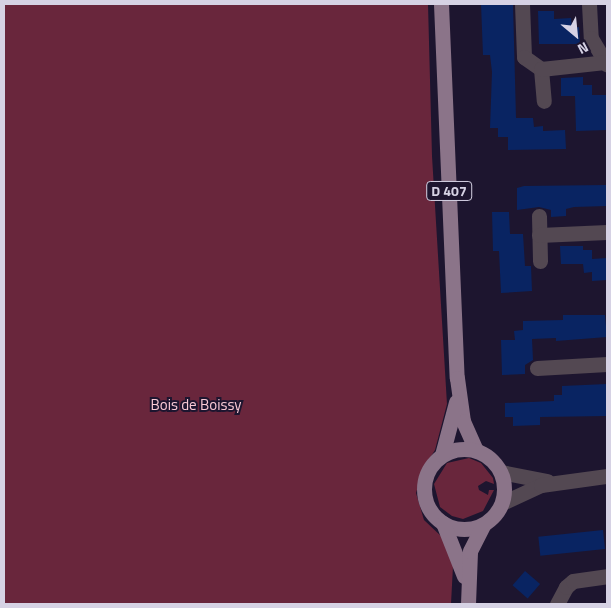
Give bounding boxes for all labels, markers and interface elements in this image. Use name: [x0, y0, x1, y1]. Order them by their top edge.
north arrow: [551, 10, 601, 60]
text: N: [574, 37, 592, 60]
road number: D 407: [425, 180, 473, 202]
park label: Bois de Boissy: [150, 396, 242, 414]

